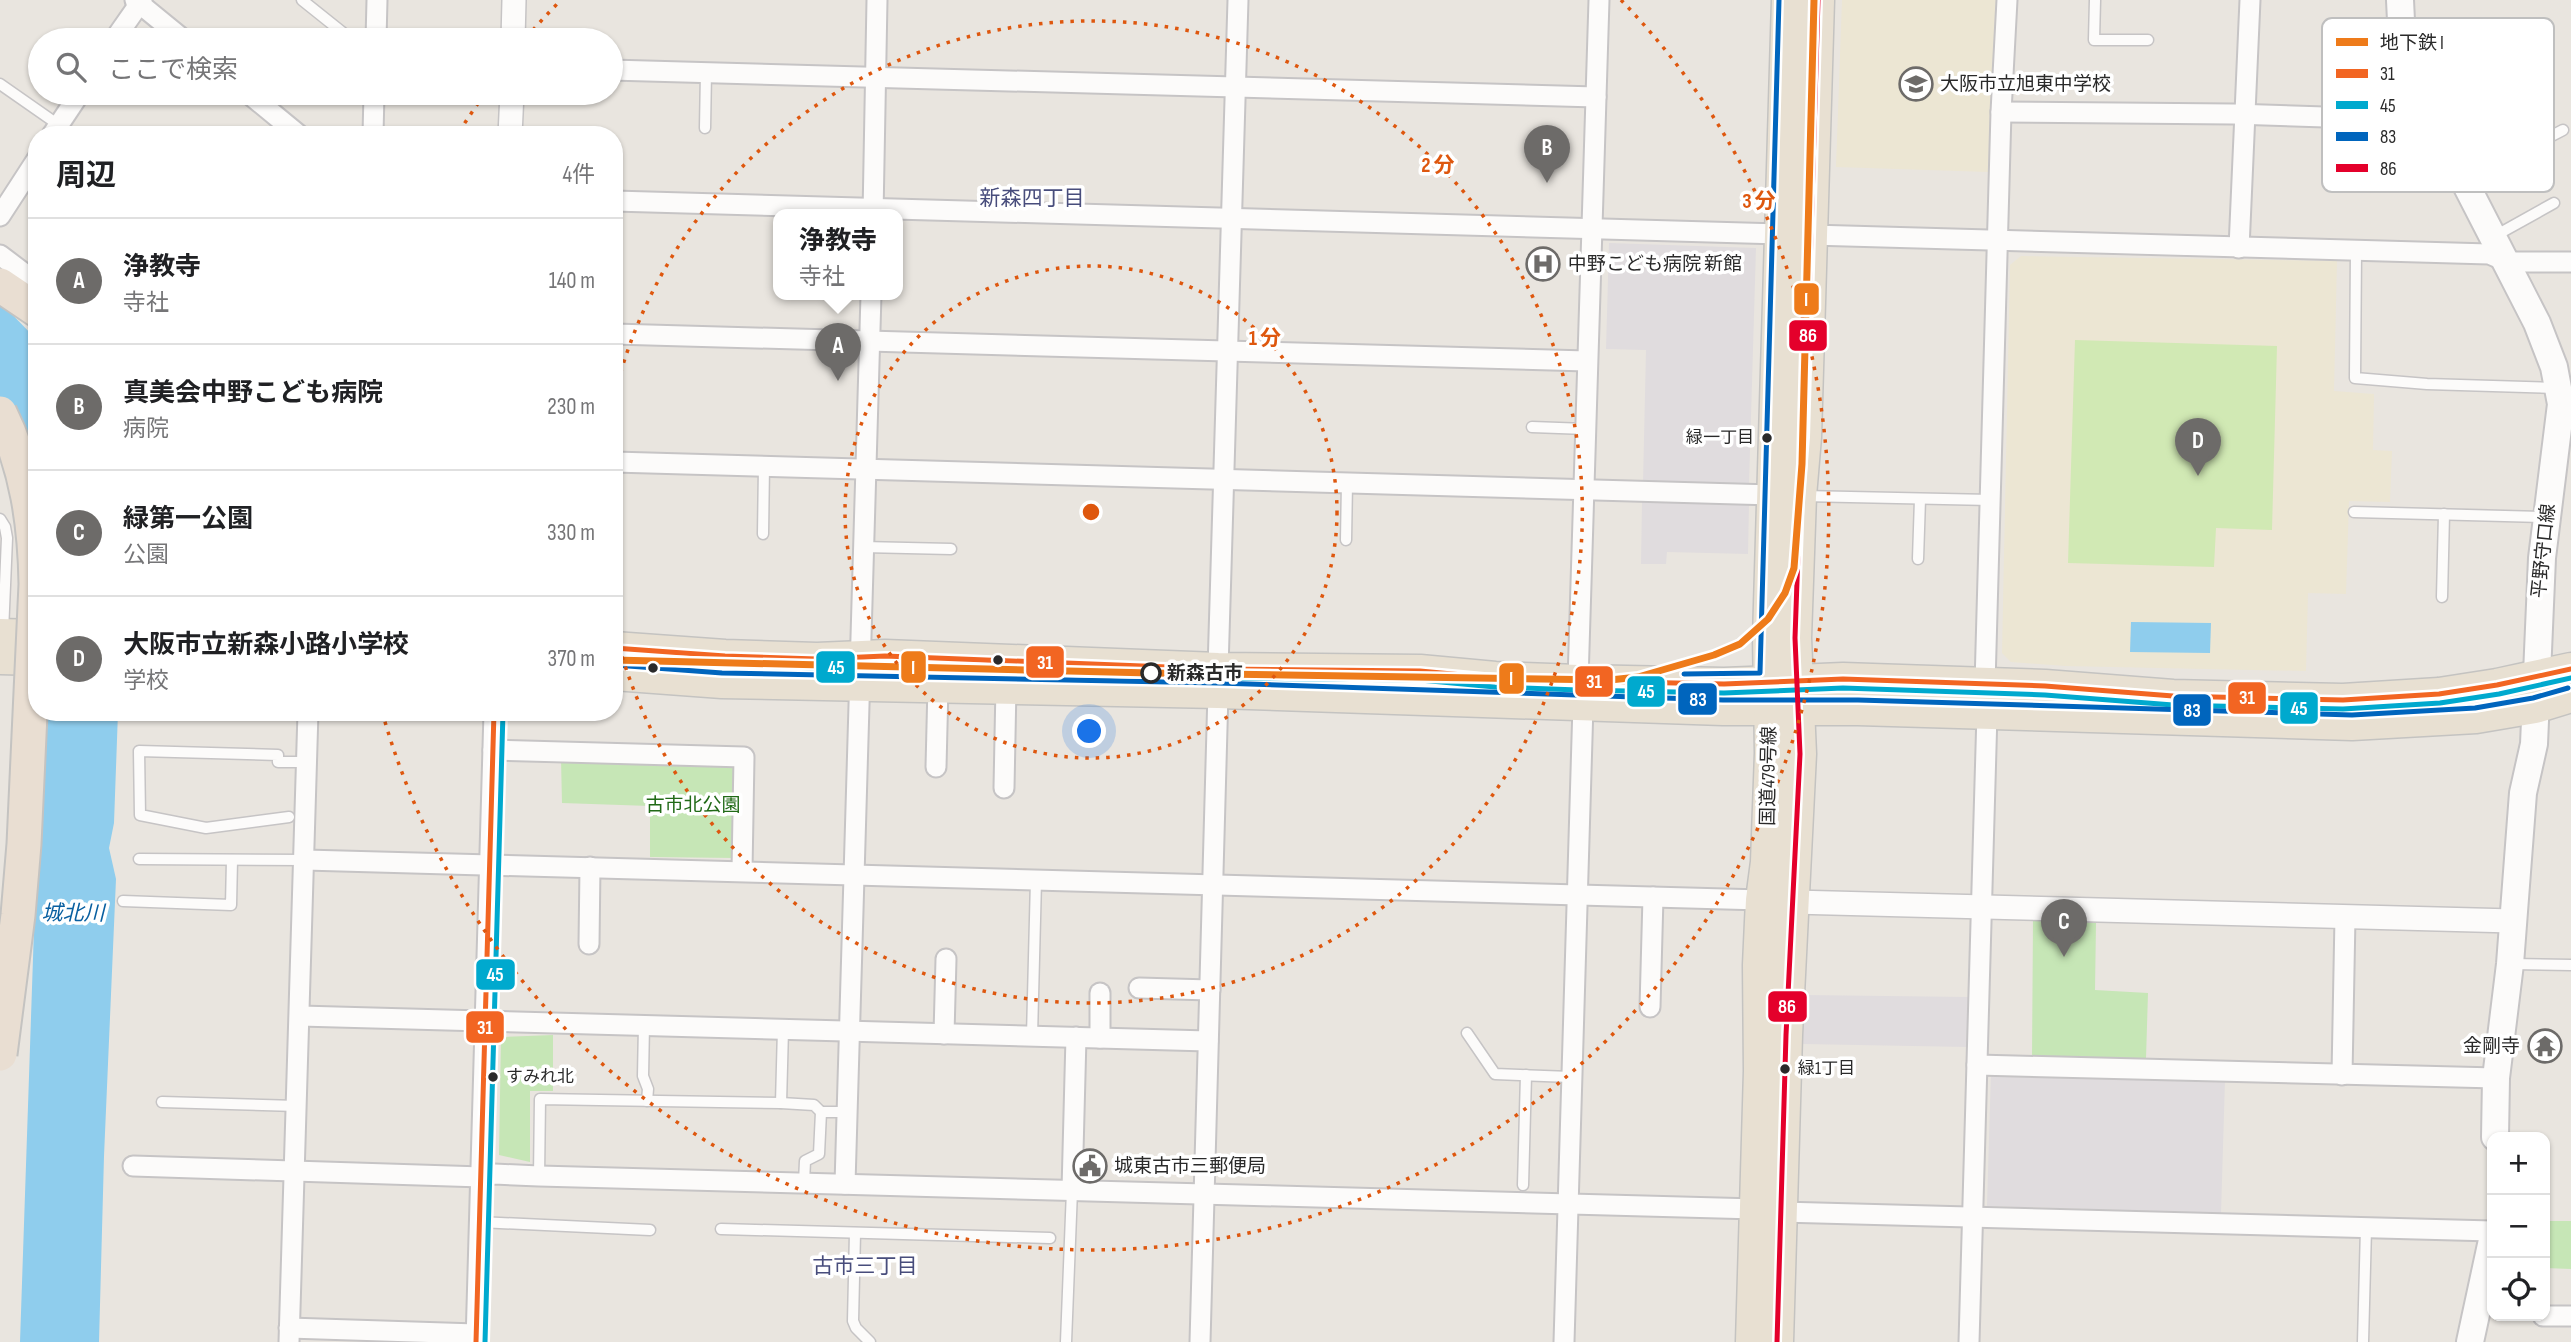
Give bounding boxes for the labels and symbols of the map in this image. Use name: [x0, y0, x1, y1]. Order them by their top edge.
legend: [2322, 18, 2554, 192]
text: 地下鉄 I: [2380, 32, 2444, 55]
text: 31: [2380, 63, 2395, 86]
school or university icon: 大阪市立旭東中学校: [1897, 65, 1935, 103]
place label: 大阪市立旭東中学校: [1940, 73, 2111, 96]
text: 45: [2380, 95, 2396, 118]
pin: B: [1524, 125, 1570, 183]
text: 83: [2380, 126, 2396, 149]
text: 2 分: [1421, 153, 1455, 178]
text: 86: [2380, 158, 2397, 181]
district label: 新森四丁目: [980, 186, 1085, 211]
text: 3 分: [1742, 189, 1776, 214]
hospital icon: 中野こども病院 新館: [1524, 245, 1562, 283]
place label: 中野こども病院 新館: [1568, 253, 1742, 276]
line badge: I: [1793, 282, 1820, 316]
text: I: [1804, 289, 1808, 312]
line badge: 86: [1788, 319, 1828, 352]
pin: A: [815, 323, 861, 381]
text: 86: [1799, 325, 1817, 348]
text: 1 分: [1249, 326, 1281, 351]
pin: D: [2175, 418, 2221, 476]
place label: 緑一丁目: [1686, 428, 1754, 448]
marker: 緑一丁目: [1760, 431, 1774, 445]
centre of rings: [1079, 500, 1103, 524]
street label: 平野守口線: [2528, 503, 2560, 599]
line badge: 31: [1025, 645, 1065, 679]
line badge: 45: [815, 650, 856, 684]
line badge: I: [900, 650, 927, 684]
text: 31: [1037, 652, 1054, 675]
unlabelled marker: [991, 653, 1005, 667]
text: 45: [827, 657, 845, 680]
text: I: [911, 657, 915, 680]
unlabelled marker: [646, 661, 660, 675]
place label: 新森古市: [1167, 662, 1243, 685]
line badge: I: [1498, 662, 1525, 695]
marker: 新森古市: [1141, 663, 1161, 683]
line badge: 31: [1574, 665, 1614, 698]
text: I: [1509, 668, 1513, 691]
text: 31: [1586, 671, 1603, 694]
line badge: 45: [1626, 675, 1666, 708]
text: 45: [1637, 681, 1655, 704]
line badge: 31: [2227, 681, 2267, 715]
line badge: 83: [1677, 682, 1718, 716]
text: 31: [2239, 687, 2256, 710]
text: 83: [1689, 689, 1707, 712]
line badge: 45: [2279, 691, 2319, 725]
line badge: 83: [2172, 693, 2212, 727]
text: 45: [2290, 698, 2308, 721]
text: 83: [2183, 700, 2201, 723]
your location: [1072, 714, 1106, 748]
street label: 国道479号線: [1757, 726, 1781, 826]
park label: 古市北公園: [645, 794, 741, 817]
pin: C: [2041, 899, 2087, 957]
water label: 城北川: [42, 901, 106, 926]
line badge: 45: [475, 958, 516, 991]
text: 45: [486, 964, 504, 987]
line badge: 86: [1767, 990, 1808, 1023]
text: 86: [1778, 996, 1796, 1019]
line badge: 31: [465, 1010, 505, 1044]
text: 31: [477, 1017, 494, 1040]
temple icon: 金剛寺: [2526, 1027, 2564, 1065]
place label: 金剛寺: [2463, 1035, 2520, 1058]
place label: 緑1丁目: [1798, 1059, 1855, 1079]
marker: 緑1丁目: [1778, 1062, 1792, 1076]
place label: すみれ北: [506, 1067, 574, 1087]
marker: すみれ北: [486, 1070, 500, 1084]
public building icon: 城東古市三郵便局: [1071, 1147, 1109, 1185]
place label: 城東古市三郵便局: [1114, 1155, 1266, 1178]
district label: 古市三丁目: [813, 1254, 918, 1279]

